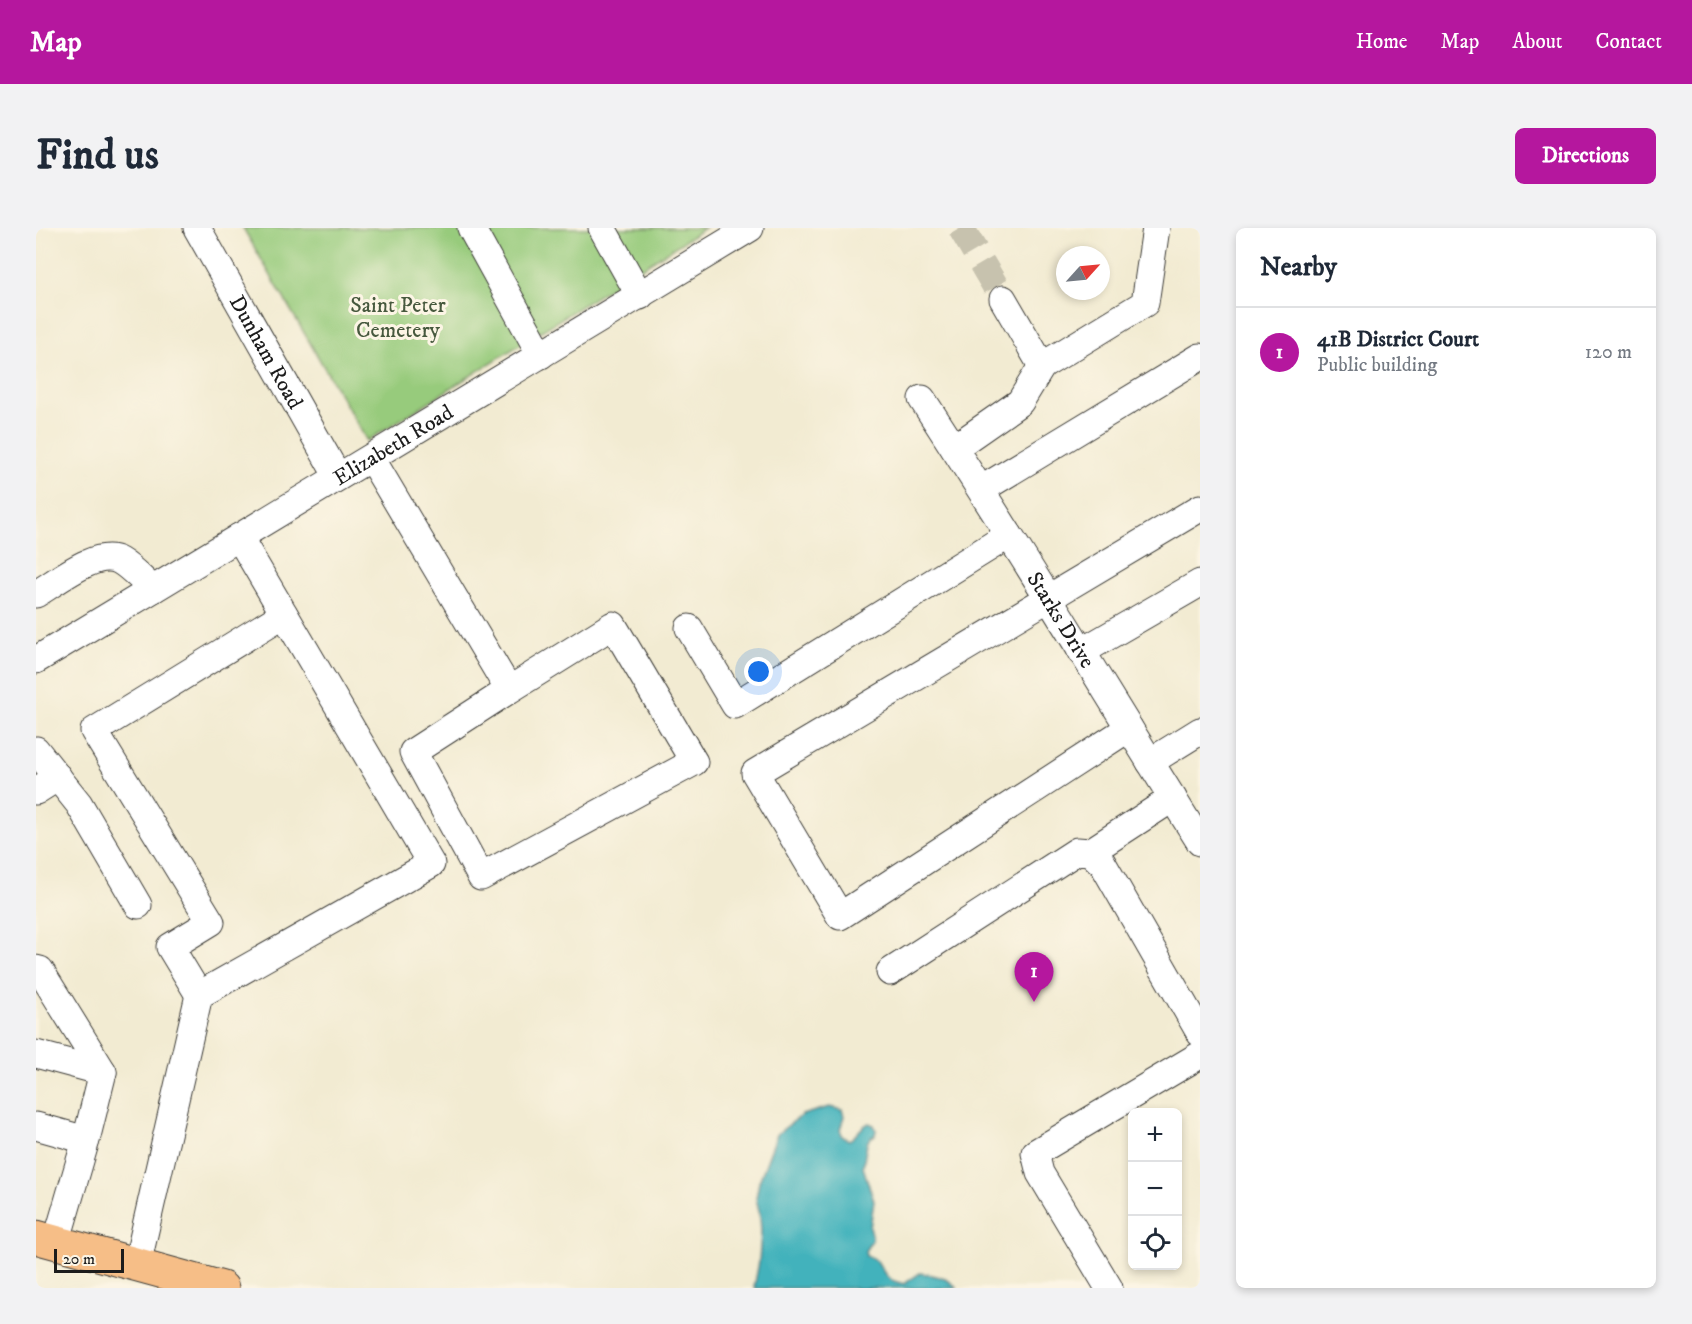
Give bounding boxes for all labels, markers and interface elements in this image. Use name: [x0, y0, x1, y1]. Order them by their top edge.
text: Map: [30, 25, 82, 60]
text: Home: [1356, 29, 1408, 55]
text: Map: [1441, 29, 1479, 55]
text: About: [1512, 29, 1563, 55]
text: Contact: [1596, 29, 1662, 55]
button: Directions: [1515, 128, 1656, 184]
text: Find us: [36, 130, 159, 182]
north arrow: [1056, 246, 1110, 300]
text: Nearby: [1260, 251, 1337, 284]
street label: Dunham Road: [223, 291, 309, 414]
park label: Saint Peter Cemetery: [350, 292, 447, 344]
text: 41B District Court: [1317, 326, 1479, 353]
text: 1: [1276, 340, 1283, 365]
text: 120 m: [1585, 340, 1632, 365]
text: Public building: [1317, 353, 1437, 378]
street label: Elizabeth Road: [329, 399, 458, 492]
street label: Starks Drive: [1021, 567, 1101, 673]
your location: [744, 657, 773, 686]
pin: 1: [1014, 952, 1054, 1002]
map controls: [1128, 1108, 1182, 1270]
button: +: [1128, 1108, 1182, 1162]
button: −: [1128, 1162, 1182, 1216]
button: locate: [1128, 1216, 1182, 1270]
scale bar: [54, 1246, 124, 1274]
text: 20 m: [63, 1249, 95, 1269]

